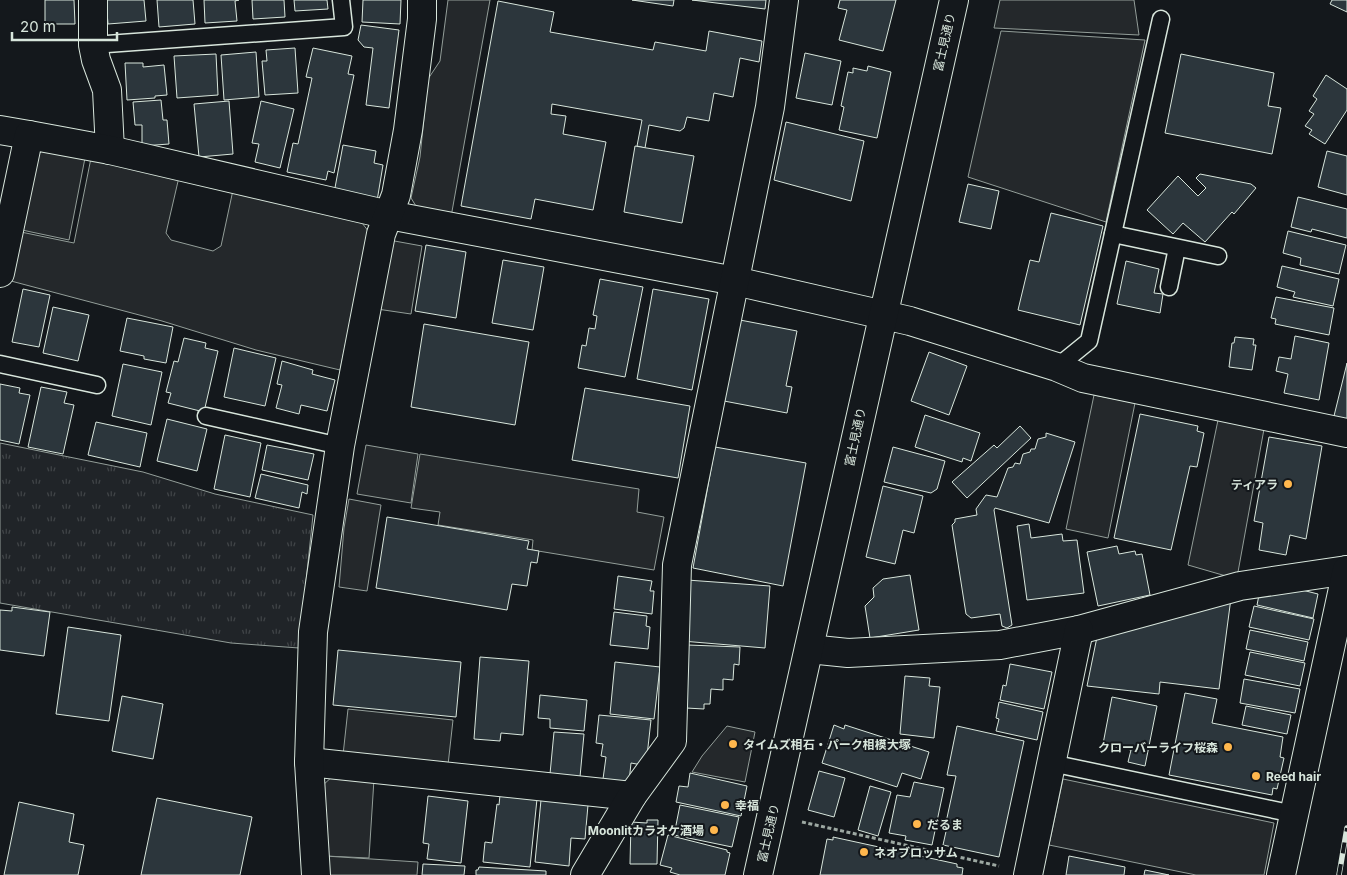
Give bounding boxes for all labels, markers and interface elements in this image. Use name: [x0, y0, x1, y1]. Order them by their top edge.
scale bar: [12, 10, 118, 42]
street label: 富士見通り: [930, 11, 958, 73]
text: 20 m: [20, 17, 56, 36]
street label: 富士見通り: [841, 406, 869, 468]
place label: ティアラ: [1231, 477, 1278, 492]
marker: ティアラ: [1282, 478, 1294, 490]
place label: タイムズ相石・パーク相模大塚: [743, 737, 911, 752]
marker: タイムズ相石・パーク相模大塚: [727, 738, 739, 750]
place label: クローバーライフ桜森: [1098, 740, 1218, 755]
marker: クローバーライフ桜森: [1222, 741, 1234, 753]
place label: Reed hair: [1266, 769, 1321, 784]
marker: Reed hair: [1250, 770, 1262, 782]
place label: 幸福: [735, 798, 759, 813]
marker: 幸福: [719, 799, 731, 811]
street label: 富士見通り: [754, 802, 782, 864]
place label: だるま: [927, 817, 963, 832]
marker: だるま: [911, 818, 923, 830]
place label: Moonlitカラオケ酒場: [588, 823, 704, 838]
marker: Moonlitカラオケ酒場: [708, 824, 720, 836]
place label: ネオブロッサム: [874, 845, 958, 860]
marker: ネオブロッサム: [858, 846, 870, 858]

